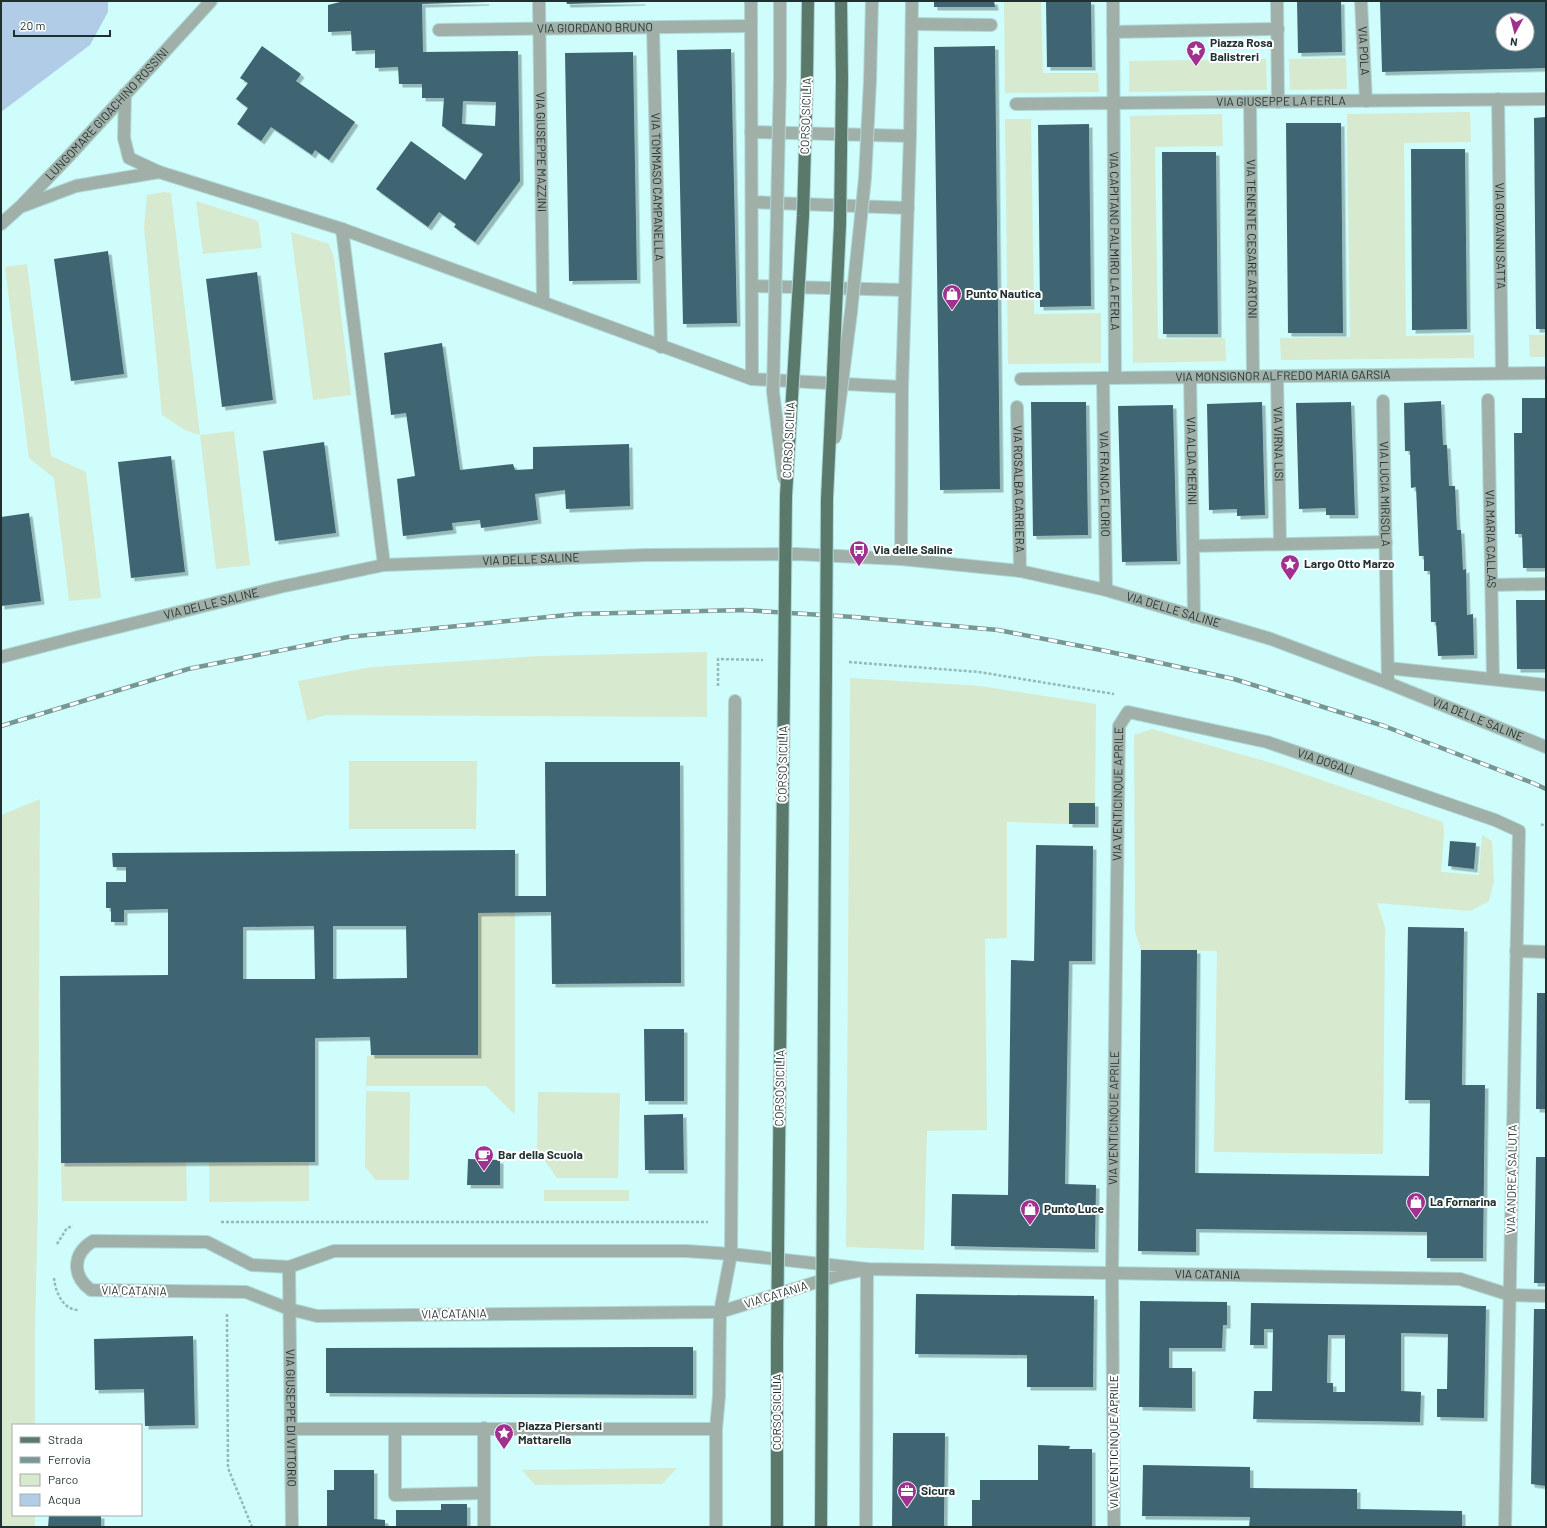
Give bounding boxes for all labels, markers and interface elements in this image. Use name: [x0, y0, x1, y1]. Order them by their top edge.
scale bar: [14, 12, 110, 38]
north arrow: [1495, 12, 1535, 52]
text: 20 m: [20, 18, 46, 32]
street label: VIA GIORDANO BRUNO: [537, 19, 653, 35]
street label: VIA POLA: [1356, 26, 1373, 76]
place label: Piazza Rosa Balistreri: [1210, 35, 1273, 63]
text: N: [1509, 36, 1518, 49]
place icon: Piazza Rosa Balistreri: [1185, 39, 1207, 67]
street label: LUNGOMARE GIOACHINO ROSSINI: [42, 44, 171, 182]
street label: CORSO SICILIA: [797, 77, 813, 155]
street label: VIA GIUSEPPE MAZZINI: [534, 92, 550, 212]
street label: VIA GIUSEPPE LA FERLA: [1216, 93, 1346, 108]
street label: VIA TOMMASO CAMPANELLA: [649, 113, 667, 261]
street label: VIA CAPITANO PALMIRO LA FERLA: [1108, 151, 1123, 331]
street label: VIA TENENTE CESARE ARTONI: [1245, 159, 1260, 319]
street label: VIA GIOVANNI SATTA: [1493, 183, 1509, 289]
shop icon: Punto Nautica: [941, 283, 963, 311]
place label: Punto Nautica: [966, 286, 1041, 300]
street label: VIA MONSIGNOR ALFREDO MARIA GARSIA: [1175, 367, 1391, 383]
street label: CORSO SICILIA: [779, 401, 797, 479]
street label: VIA VIRNA LISI: [1272, 406, 1287, 482]
street label: VIA ALDA MERINI: [1185, 417, 1200, 505]
street label: VIA ROSALBA CARRIERA: [1011, 425, 1028, 553]
street label: VIA FRANCA FLORIO: [1098, 431, 1113, 537]
street label: VIA LUCIA MIRISOLA: [1378, 441, 1394, 547]
street label: VIA MARIA CALLAS: [1484, 490, 1499, 588]
bus stop icon: Via delle Saline: [848, 539, 870, 567]
place label: Via delle Saline: [873, 542, 953, 556]
street label: VIA DELLE SALINE: [482, 550, 580, 567]
place icon: Largo Otto Marzo: [1279, 553, 1301, 581]
place label: Largo Otto Marzo: [1304, 556, 1395, 570]
street label: VIA DELLE SALINE: [162, 585, 260, 621]
street label: VIA DELLE SALINE: [1125, 588, 1222, 630]
street label: VIA DELLE SALINE: [1430, 694, 1526, 743]
street label: CORSO SICILIA: [774, 726, 790, 802]
street label: VIA VENTICINQUE APRILE: [1109, 727, 1125, 861]
street label: VIA DOGALI: [1296, 745, 1356, 777]
street label: CORSO SICILIA: [771, 1050, 787, 1126]
street label: VIA VENTICINQUE APRILE: [1105, 1051, 1121, 1185]
street label: VIA ANDREA SALUTA: [1503, 1124, 1519, 1234]
cafe icon: Bar della Scuola: [473, 1144, 495, 1172]
place label: Bar della Scuola: [498, 1147, 583, 1161]
shop icon: La Fornarina: [1405, 1191, 1427, 1219]
place label: La Fornarina: [1430, 1194, 1496, 1208]
shop icon: Punto Luce: [1019, 1198, 1041, 1226]
place label: Punto Luce: [1044, 1201, 1105, 1215]
street label: VIA CATANIA: [1175, 1266, 1241, 1281]
street label: VIA CATANIA: [742, 1278, 809, 1310]
street label: VIA CATANIA: [101, 1282, 167, 1298]
street label: VIA CATANIA: [421, 1305, 487, 1321]
street label: VIA GIUSEPPE DI VITTORIO: [284, 1349, 300, 1487]
street label: CORSO SICILIA: [769, 1374, 783, 1450]
street label: VIA VENTICINQUE APRILE: [1106, 1375, 1120, 1509]
place label: Piazza Piersanti Mattarella: [518, 1418, 602, 1446]
place icon: Piazza Piersanti Mattarella: [493, 1422, 515, 1450]
legend: [12, 1424, 142, 1516]
text: Strada: [48, 1432, 83, 1446]
text: Ferrovia: [48, 1452, 91, 1466]
text: Parco: [48, 1472, 78, 1486]
office icon: Sicura: [896, 1480, 918, 1508]
place label: Sicura: [921, 1483, 955, 1497]
text: Acqua: [48, 1492, 81, 1506]

